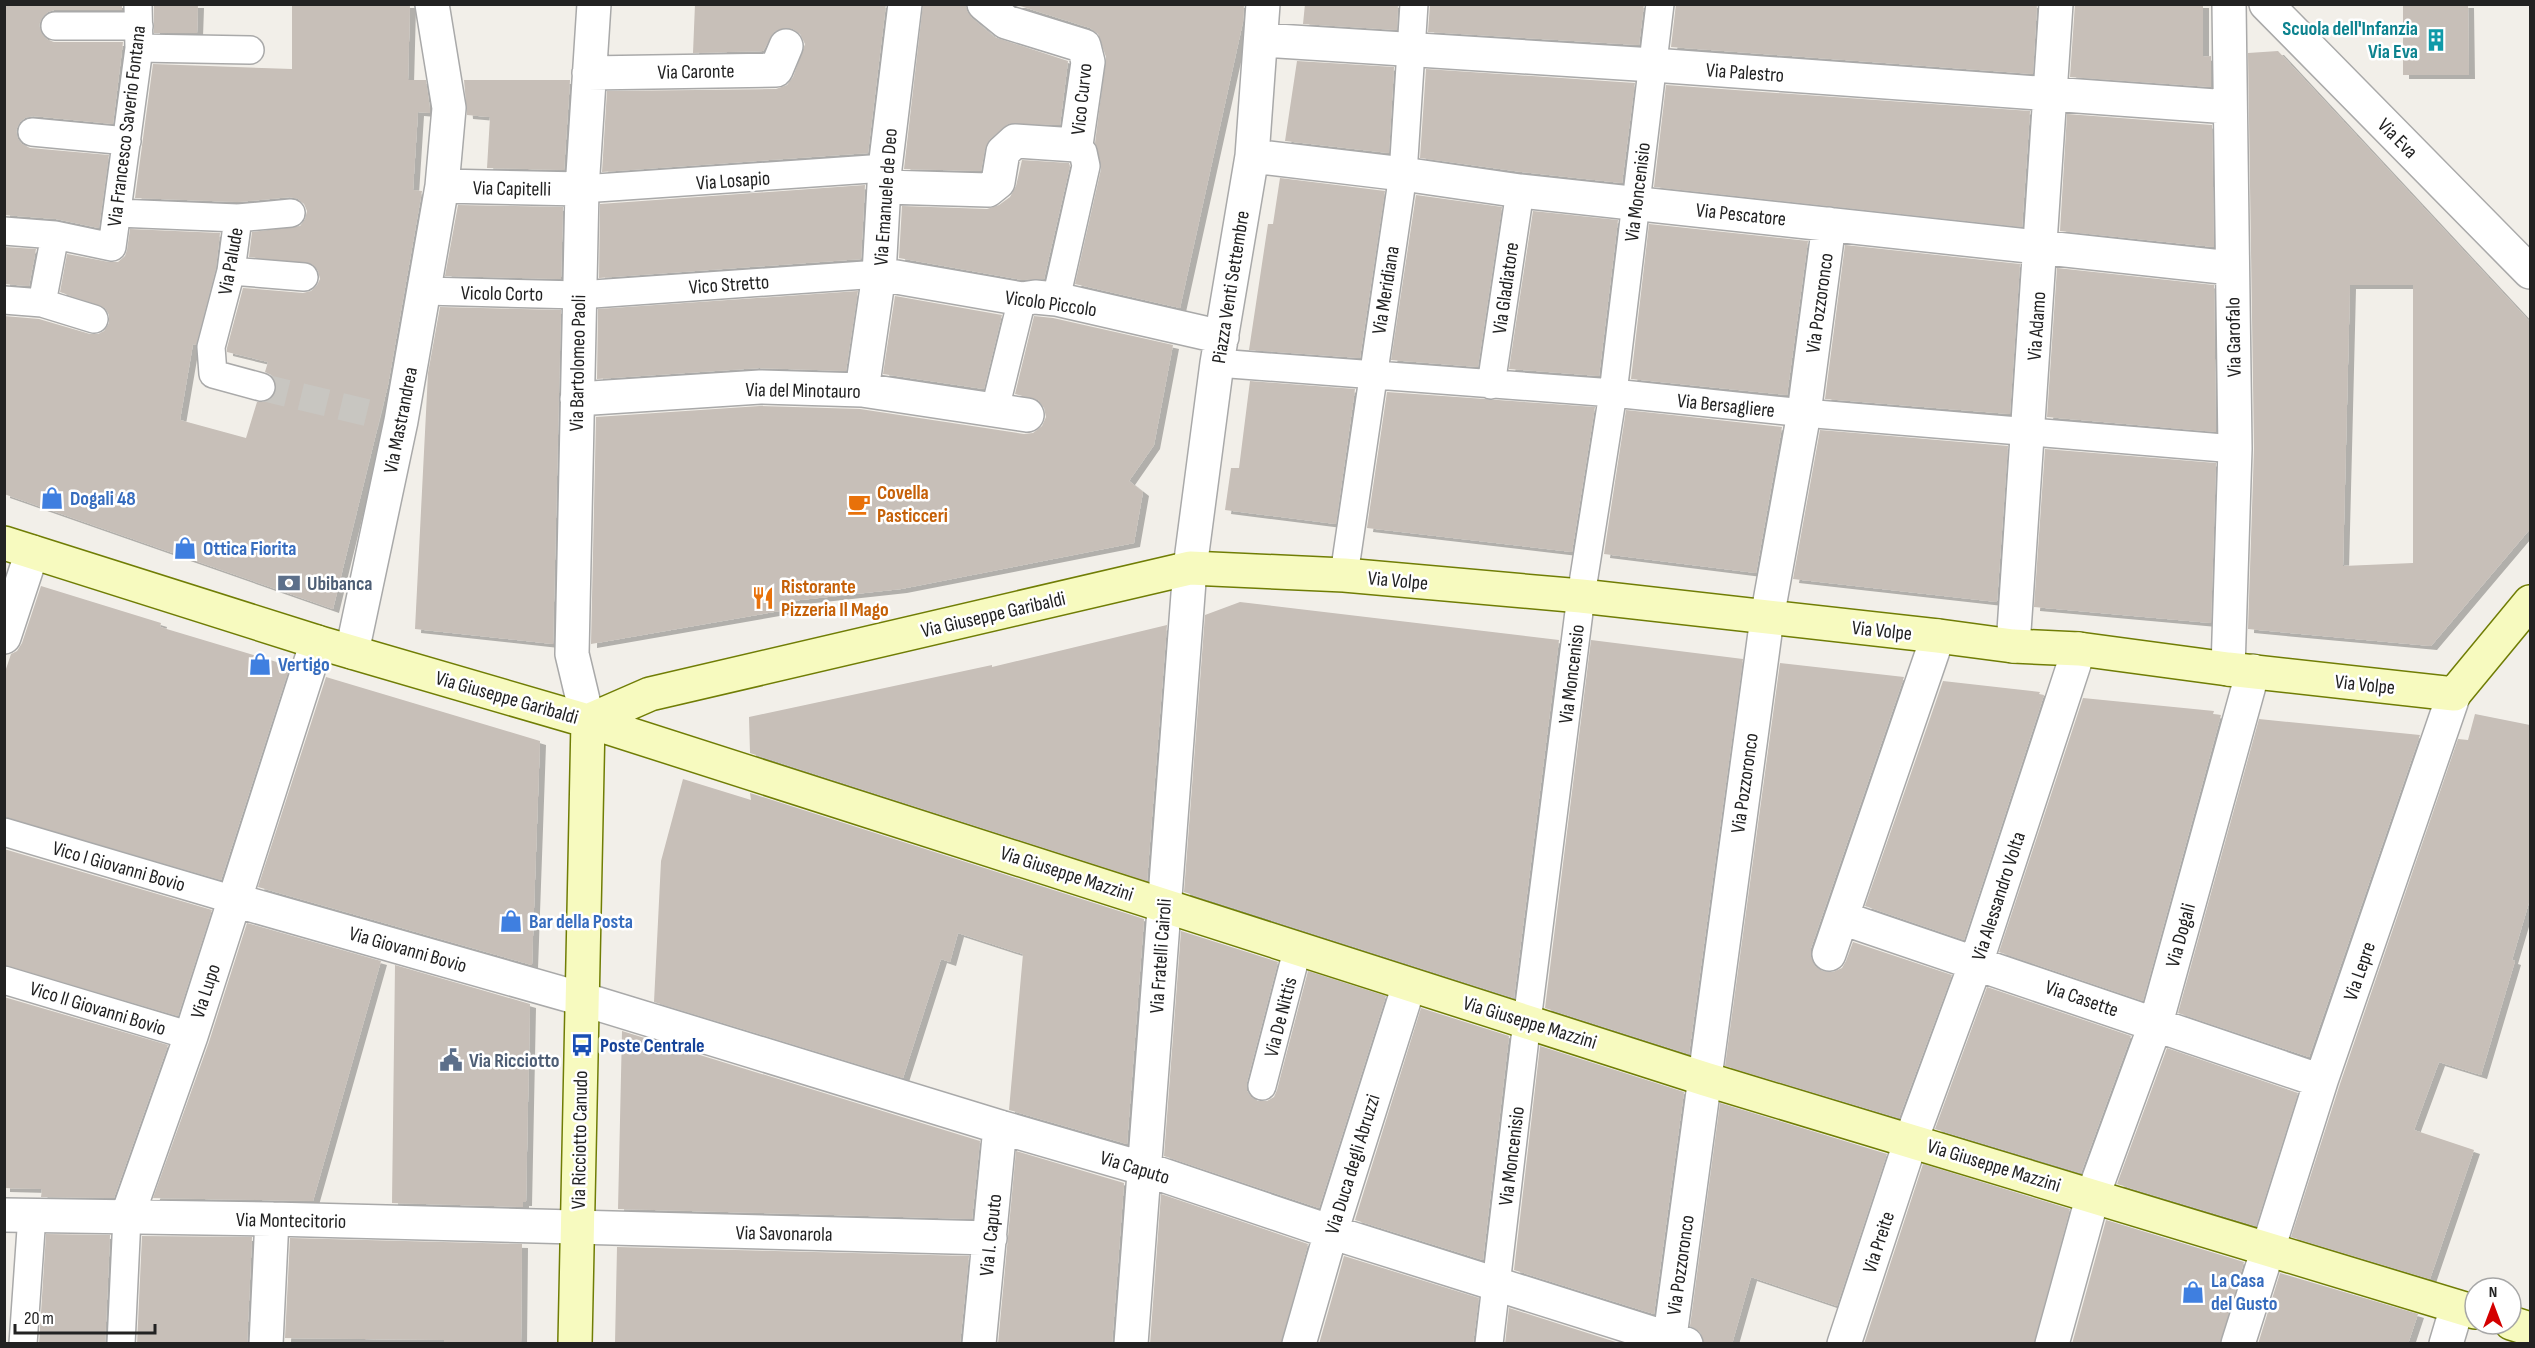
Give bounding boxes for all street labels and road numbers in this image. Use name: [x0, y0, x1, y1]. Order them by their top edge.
street label: Via Francesco Saverio Fontana: [103, 24, 151, 228]
street label: Via Palestro: [1705, 58, 1785, 88]
street label: Via Caronte: [657, 59, 735, 85]
street label: Vico Curvo: [1066, 62, 1098, 136]
street label: Via Eva: [2372, 114, 2422, 164]
street label: Via Emanuele de Deo: [869, 127, 903, 267]
street label: Via Moncenisio: [1620, 141, 1656, 243]
street label: Via Losapio: [695, 166, 771, 196]
street label: Via Capitelli: [473, 176, 551, 202]
street label: Via Pescatore: [1695, 198, 1787, 232]
street label: Piazza Venti Settembre: [1207, 209, 1255, 365]
street label: Via Palude: [213, 226, 249, 297]
street label: Via Gladiatore: [1488, 241, 1524, 336]
street label: Via Meridiana: [1367, 244, 1405, 336]
street label: Via Pozzoronco: [1801, 251, 1839, 355]
street label: Vico Stretto: [688, 270, 770, 300]
street label: Vicolo Corto: [461, 281, 543, 307]
street label: Vicolo Piccolo: [1003, 286, 1098, 322]
street label: Via Adamo: [2023, 291, 2051, 361]
street label: Via Bartolomeo Paoli: [565, 294, 591, 432]
street label: Via Garofalo: [2221, 297, 2247, 377]
street label: Via Mastrandrea: [379, 365, 423, 475]
street label: Via del Minotauro: [745, 378, 861, 404]
street label: Via Bersagliere: [1676, 389, 1776, 423]
street label: Via Volpe: [1367, 566, 1429, 596]
street label: Via Giuseppe Garibaldi: [919, 587, 1068, 643]
street label: Via Volpe: [1851, 616, 1913, 646]
street label: Via Moncenisio: [1554, 623, 1590, 725]
street label: Via Giuseppe Garibaldi: [433, 666, 581, 730]
street label: Via Volpe: [2334, 670, 2396, 700]
street label: Via Pozzoronco: [1726, 731, 1764, 835]
street label: Via Alessandro Volta: [1967, 829, 2031, 964]
street label: Vico I Giovanni Bovio: [49, 837, 188, 897]
street label: Via Giuseppe Mazzini: [997, 841, 1136, 907]
street label: Via Fratelli Cairoli: [1145, 898, 1177, 1014]
street label: Via Dogali: [2161, 901, 2201, 970]
street label: Via Giovanni Bovio: [346, 922, 469, 978]
street label: Via Lepre: [2339, 939, 2381, 1004]
street label: Via Lupo: [186, 961, 226, 1022]
street label: Via De Nittis: [1259, 975, 1302, 1060]
street label: Via Casette: [2042, 975, 2121, 1023]
street label: Vico II Giovanni Bovio: [27, 977, 169, 1041]
street label: Via Giuseppe Mazzini: [1460, 991, 1600, 1055]
street label: Via Ricciotto Canudo: [567, 1071, 593, 1210]
street label: Via Duca degli Abruzzi: [1320, 1091, 1386, 1237]
street label: Via Moncenisio: [1494, 1105, 1530, 1207]
street label: Via Giuseppe Mazzini: [1924, 1134, 2064, 1198]
street label: Via Caputo: [1097, 1146, 1172, 1190]
street label: Via I. Caputo: [975, 1193, 1007, 1277]
street label: Via Montecitorio: [236, 1208, 346, 1234]
street label: Via Preite: [1858, 1209, 1900, 1276]
street label: Via Pozzoronco: [1662, 1213, 1700, 1317]
street label: Via Savonarola: [735, 1221, 833, 1247]

